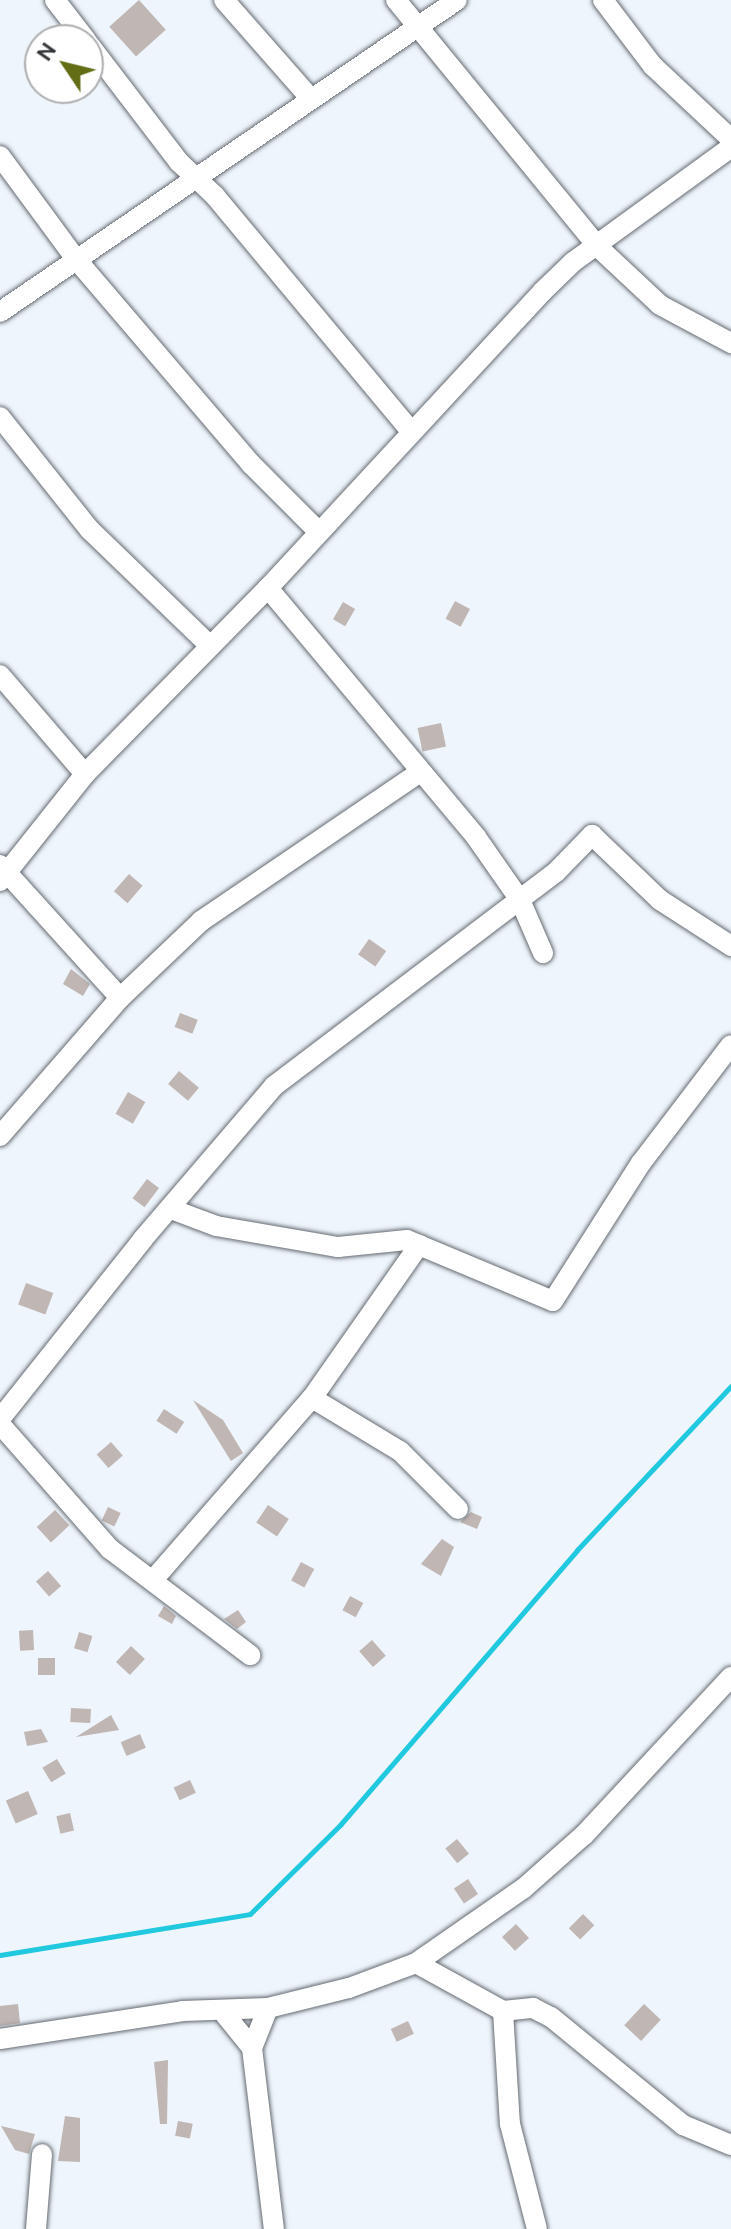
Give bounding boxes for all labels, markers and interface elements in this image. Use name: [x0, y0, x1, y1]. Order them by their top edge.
north arrow: [24, 24, 104, 104]
text: N: [31, 37, 61, 65]

